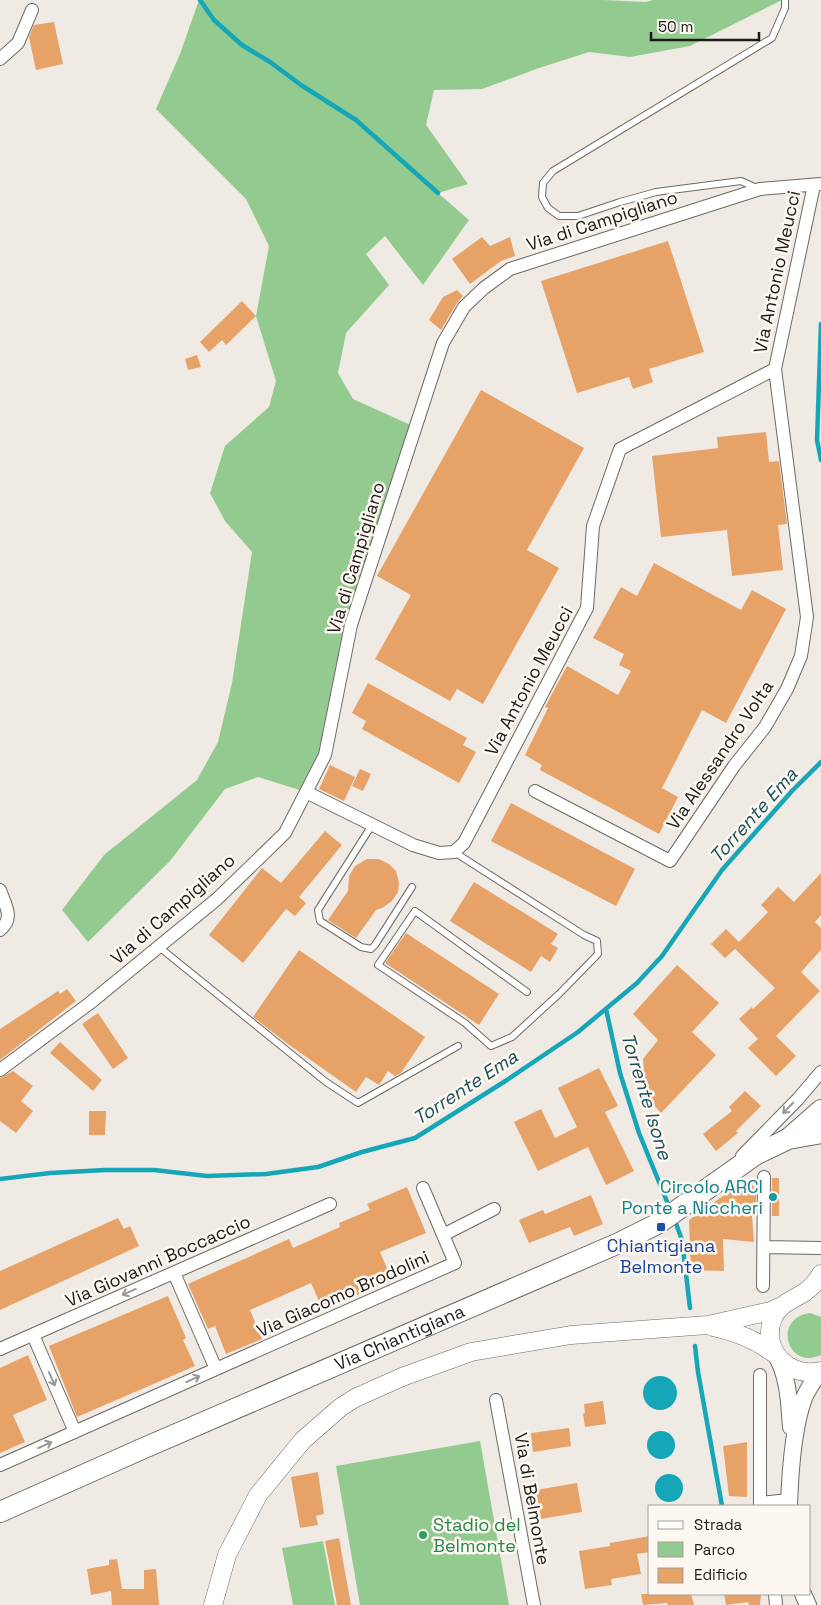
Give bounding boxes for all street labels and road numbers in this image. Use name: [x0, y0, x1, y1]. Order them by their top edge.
street label: Via di Campigliano: [523, 185, 680, 256]
street label: Via Antonio Meucci: [748, 188, 805, 355]
street label: Via di Campigliano: [322, 479, 390, 636]
street label: Via Antonio Meucci: [479, 602, 578, 759]
street label: Via Alessandro Volta: [661, 676, 778, 834]
street label: Via di Campigliano: [106, 848, 240, 969]
street label: Via Giovanni Boccaccio: [62, 1209, 254, 1312]
street label: Via Giacomo Brodolini: [253, 1245, 433, 1342]
street label: Via Chiantigiana: [331, 1299, 468, 1375]
street label: Via di Belmonte: [510, 1431, 555, 1567]

